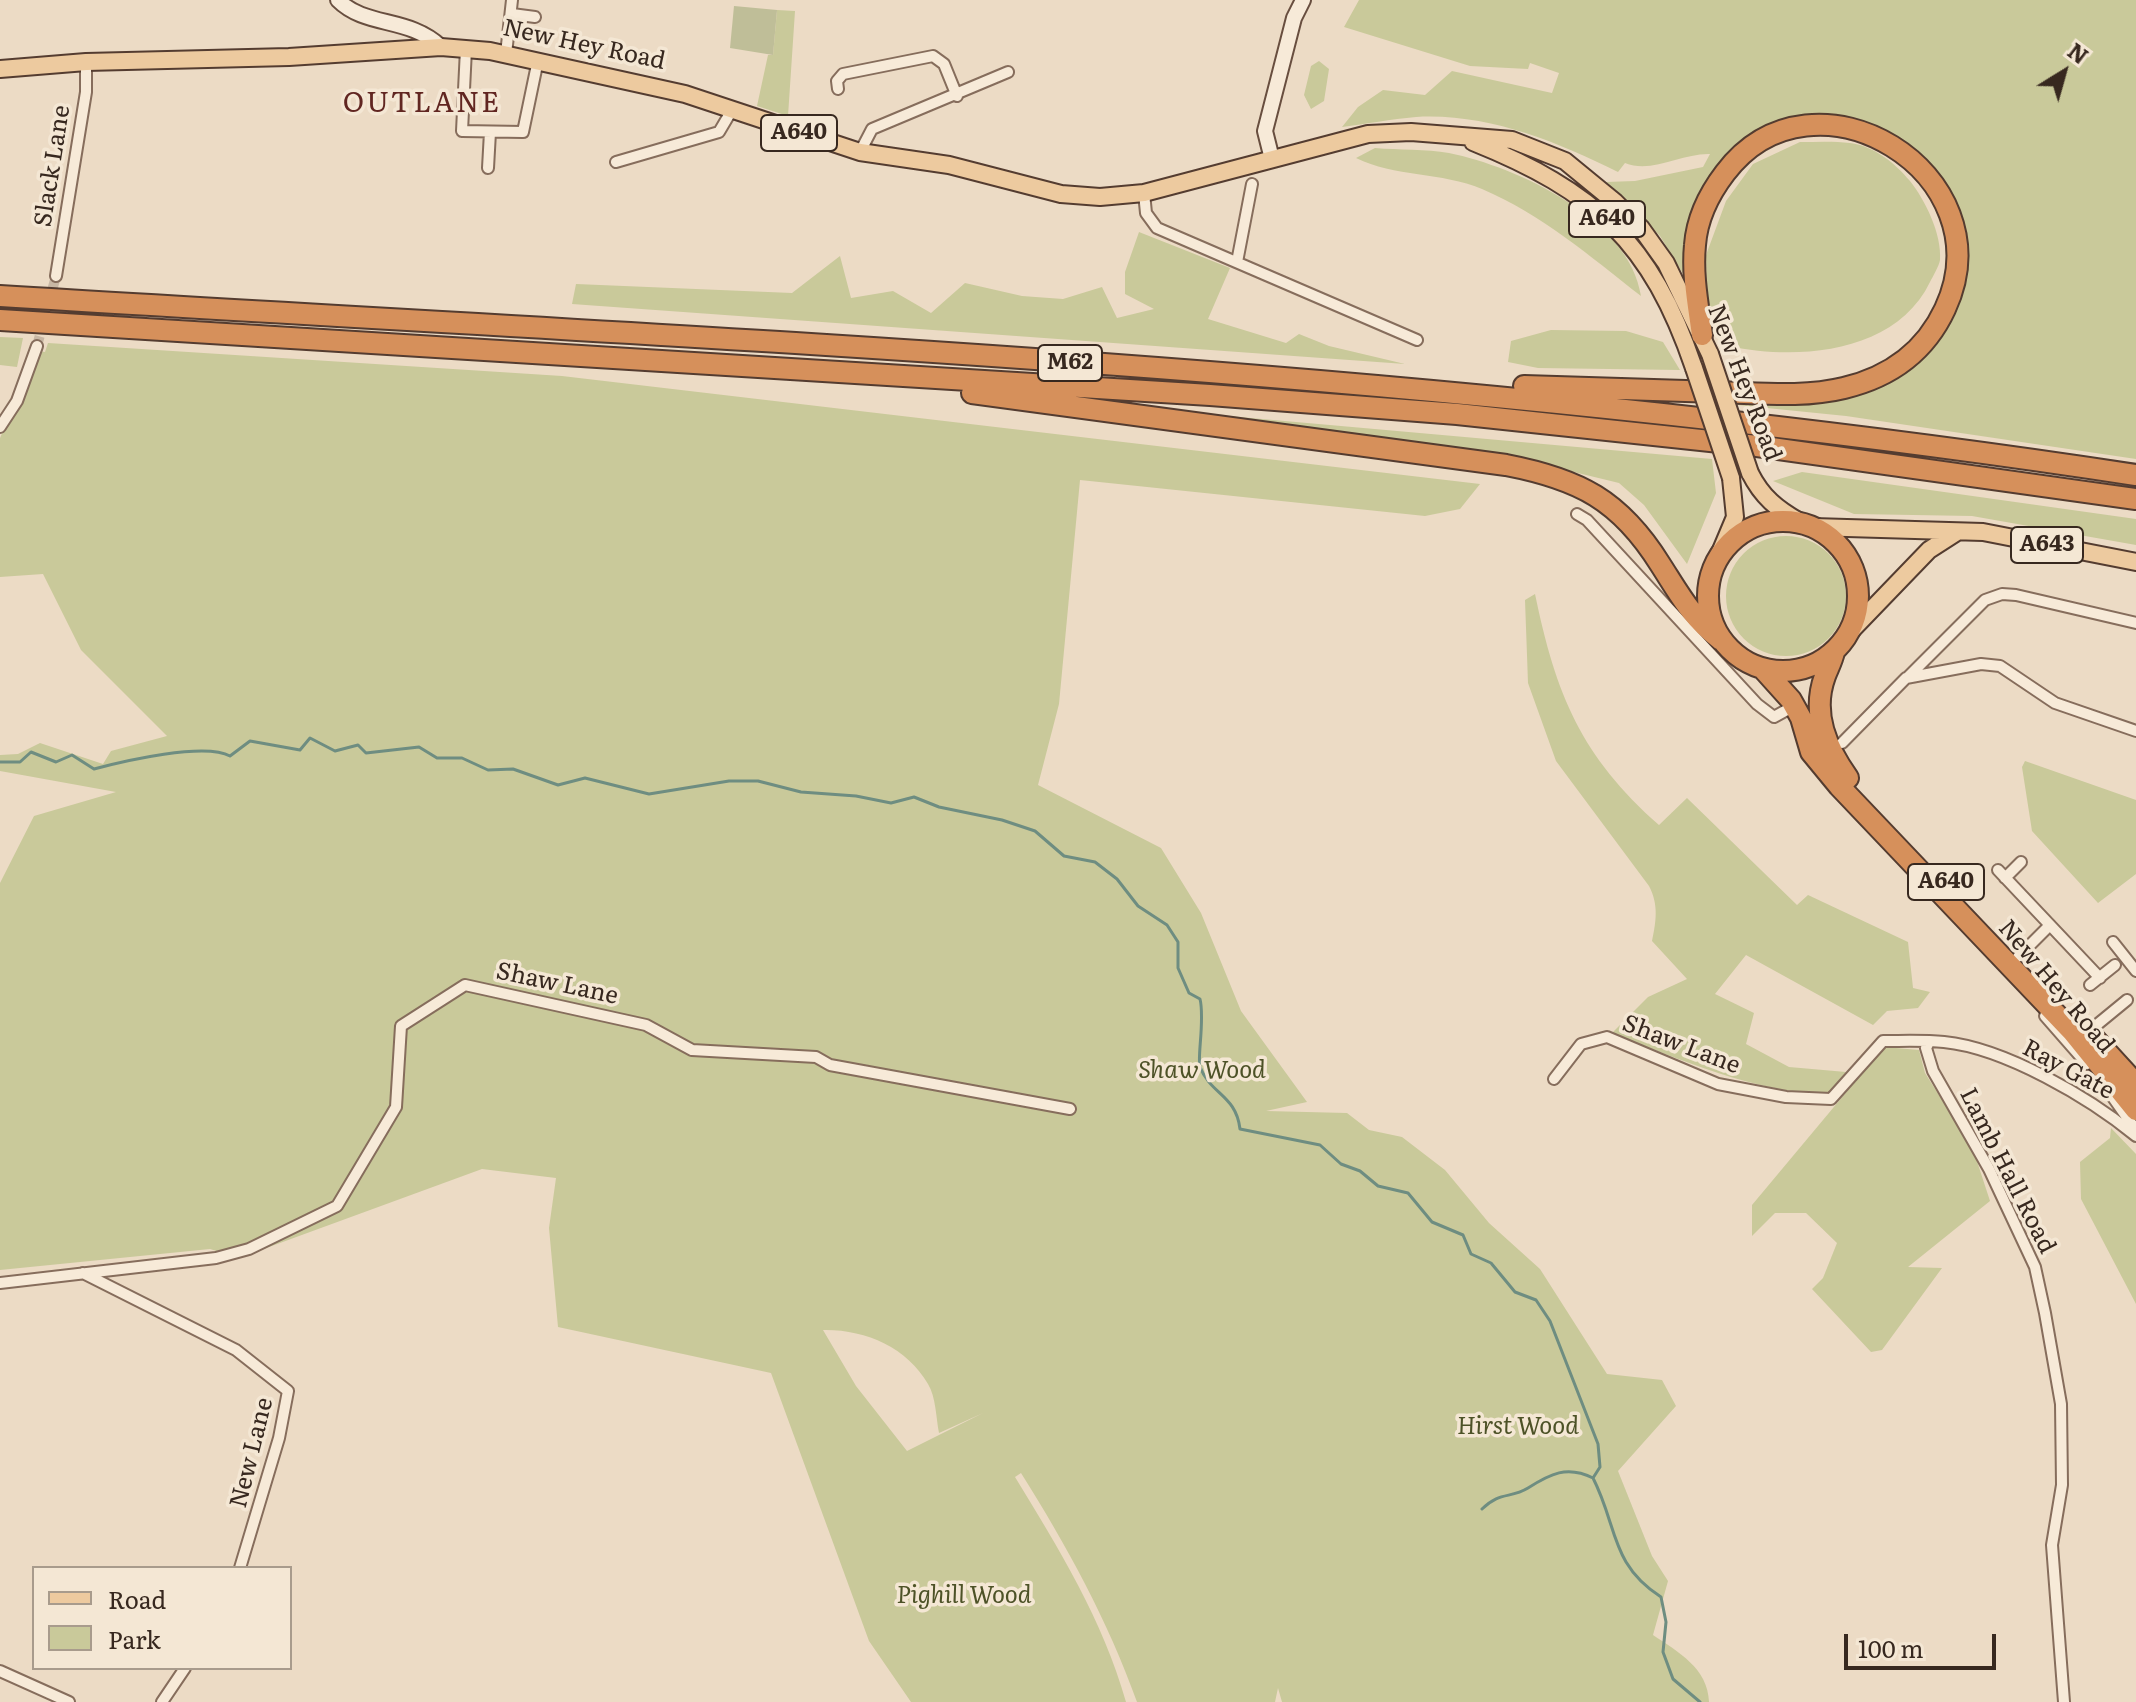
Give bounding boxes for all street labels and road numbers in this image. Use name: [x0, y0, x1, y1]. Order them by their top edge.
street label: New Hey Road: [500, 14, 668, 76]
street label: Slack Lane: [29, 103, 77, 229]
road number: A640: [761, 115, 837, 151]
road number: A640: [1569, 201, 1645, 237]
street label: New Hey Road: [1701, 301, 1787, 465]
road number: M62: [1038, 345, 1102, 381]
road number: A643: [2011, 527, 2083, 563]
road number: A640: [1908, 864, 1984, 900]
street label: New Hey Road: [1992, 914, 2120, 1060]
street label: Shaw Lane: [493, 957, 621, 1011]
street label: Shaw Lane: [1618, 1009, 1744, 1081]
street label: Ray Gate: [2017, 1034, 2119, 1106]
street label: Lamb Hall Road: [1953, 1083, 2061, 1259]
street label: New Lane: [224, 1395, 280, 1511]

